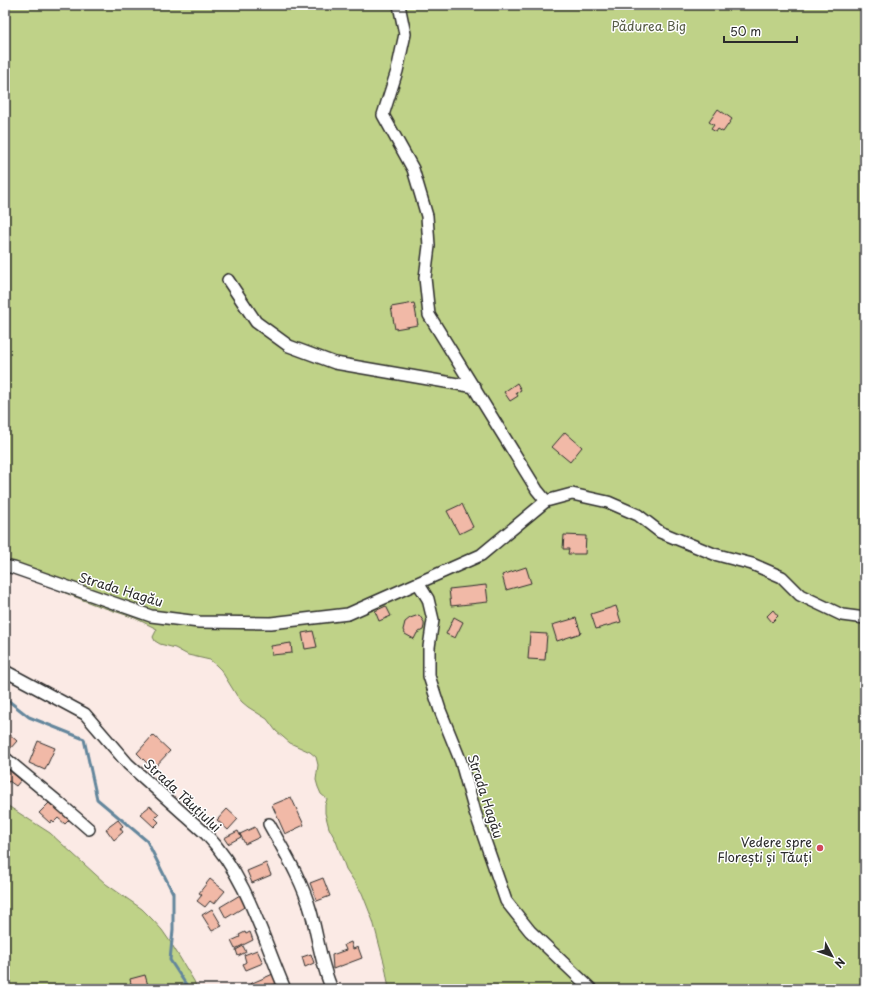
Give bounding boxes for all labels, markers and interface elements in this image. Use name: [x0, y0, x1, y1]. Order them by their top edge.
park label: Pădurea Big: [612, 16, 686, 35]
scale bar: [724, 18, 797, 44]
text: 50 m: [730, 22, 761, 40]
street label: Strada Hagău: [76, 567, 166, 611]
street label: Strada Hagău: [463, 752, 509, 840]
street label: Strada Tăuțiului: [140, 754, 226, 836]
place label: Vedere spre Florești și Tăuți: [717, 832, 812, 866]
marker: Vedere spre Florești și Tăuți: [815, 843, 825, 853]
north arrow: [812, 936, 852, 976]
text: N: [830, 954, 849, 972]

